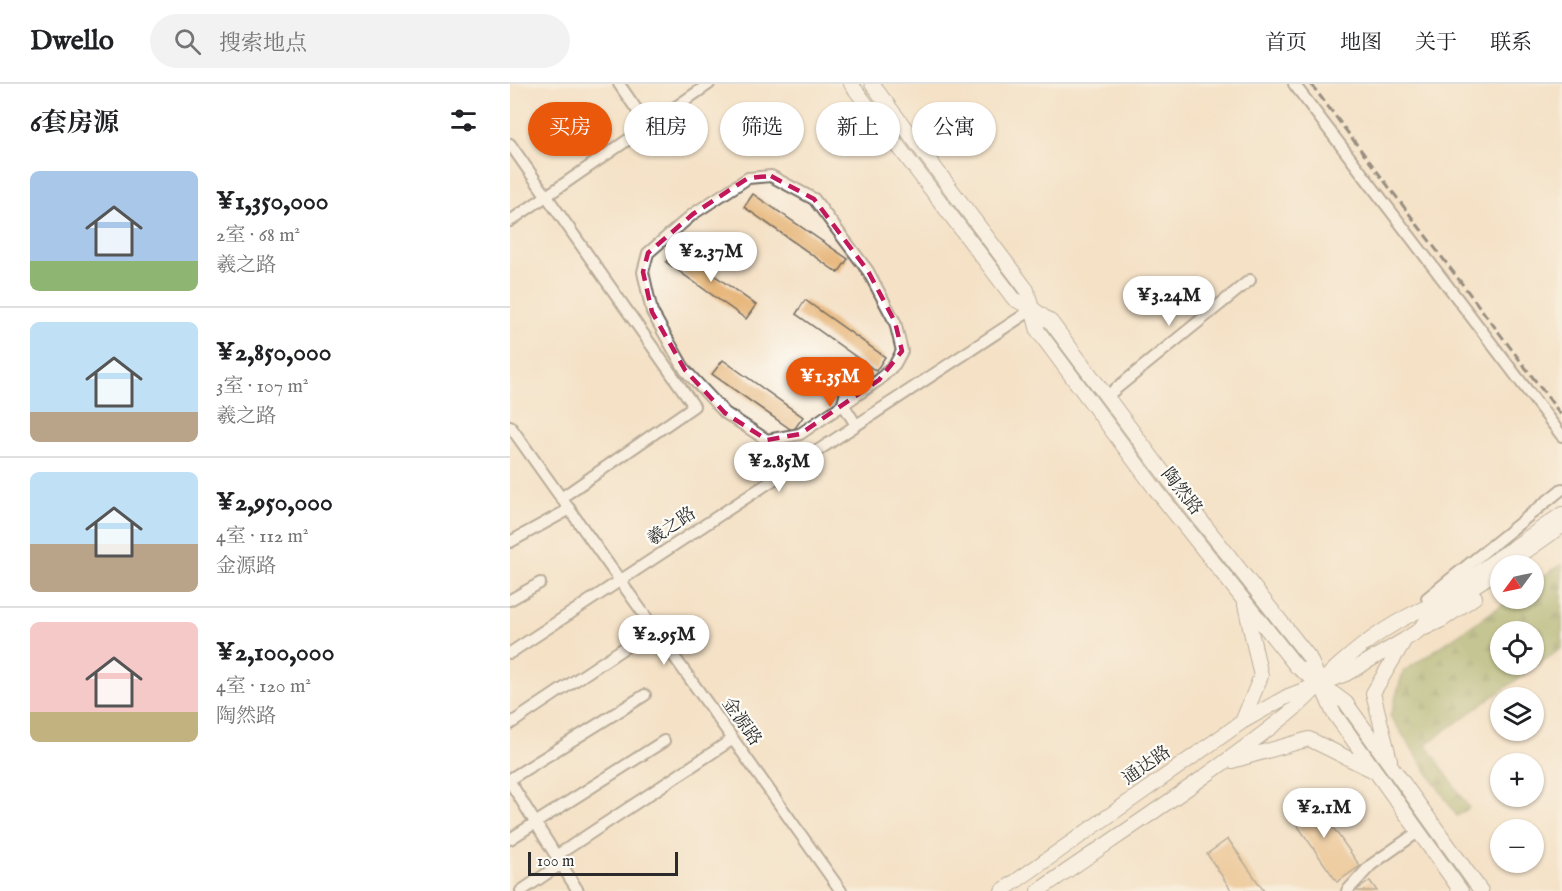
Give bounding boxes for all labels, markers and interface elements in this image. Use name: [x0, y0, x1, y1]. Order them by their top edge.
search box: [150, 14, 570, 68]
text: Dwello: [30, 24, 114, 59]
icon: search: [171, 25, 204, 58]
text: 搜索地点: [219, 30, 307, 58]
text: 首页: [1265, 30, 1307, 57]
text: 地图: [1340, 30, 1382, 57]
text: 关于: [1415, 30, 1457, 57]
text: 联系: [1490, 30, 1532, 57]
chip: 买房: [528, 102, 612, 156]
chip: 租房: [624, 102, 708, 156]
chip: 筛选: [720, 102, 804, 156]
chip: 新上: [816, 102, 900, 156]
chip: 公寓: [912, 102, 996, 156]
icon: filters: [447, 104, 480, 137]
text: 6套房源: [30, 107, 119, 140]
text: ¥1,350,000: [216, 185, 329, 218]
icon: home: [78, 195, 150, 267]
text: 2室 · 68 m²: [216, 223, 300, 248]
pin: ¥2.37M: [662, 232, 760, 283]
text: ¥2.37M: [679, 239, 743, 264]
text: 羲之路: [216, 253, 276, 278]
pin: ¥3.24M: [1120, 276, 1218, 327]
text: ¥3.24M: [1137, 283, 1201, 308]
text: ¥2,850,000: [216, 336, 332, 369]
icon: home: [78, 346, 150, 418]
pin: ¥1.35M: [781, 357, 879, 408]
text: ¥1.35M: [800, 364, 860, 389]
text: 3室 · 107 m²: [216, 374, 309, 399]
text: 羲之路: [216, 404, 276, 429]
pin: ¥2.85M: [730, 442, 828, 493]
text: ¥2.85M: [748, 449, 810, 474]
street label: 陶然路: [1155, 464, 1207, 520]
text: ¥2,950,000: [216, 486, 333, 519]
icon: home: [78, 496, 150, 568]
street label: 羲之路: [643, 502, 701, 552]
text: 4室 · 112 m²: [216, 524, 309, 549]
text: 金源路: [216, 554, 276, 579]
north arrow: [1490, 555, 1544, 609]
map controls: [1490, 555, 1544, 873]
pin: ¥2.95M: [615, 615, 713, 666]
button: locate: [1490, 621, 1544, 675]
text: ¥2.95M: [632, 622, 696, 647]
text: ¥2,100,000: [216, 636, 334, 669]
icon: home: [78, 646, 150, 718]
text: 4室 · 120 m²: [216, 674, 311, 699]
button: layers: [1490, 687, 1544, 741]
street label: 金源路: [716, 693, 766, 751]
text: 陶然路: [216, 704, 276, 729]
street label: 通达路: [1118, 741, 1176, 791]
button: +: [1490, 753, 1544, 807]
pin: ¥2.1M: [1282, 788, 1366, 839]
text: ¥2.1M: [1297, 795, 1351, 820]
button: −: [1490, 819, 1544, 873]
scale bar: [528, 849, 678, 876]
text: 100 m: [537, 852, 574, 872]

